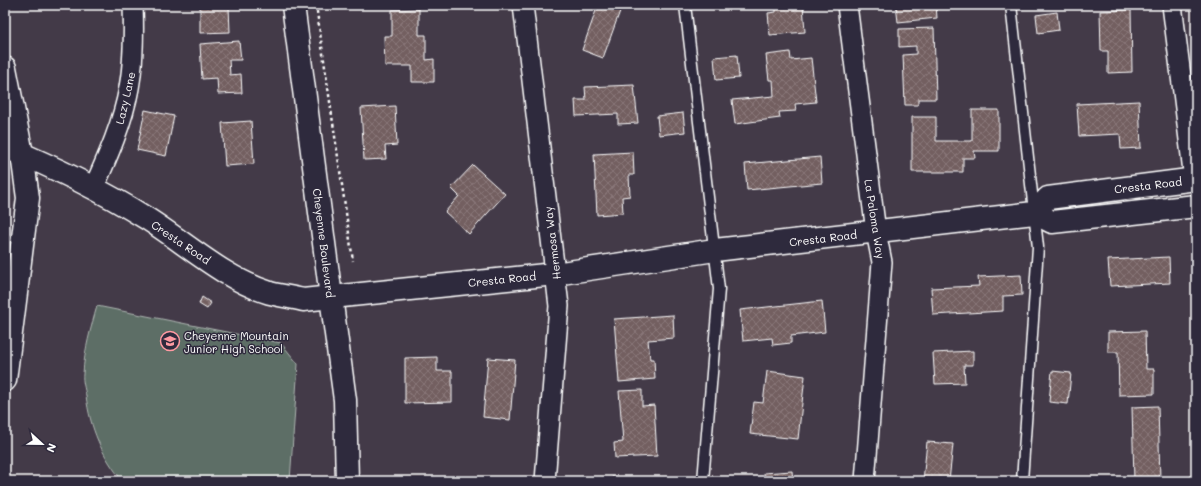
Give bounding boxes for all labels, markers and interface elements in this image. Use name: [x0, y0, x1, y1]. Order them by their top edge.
street label: Lazy Lane: [112, 70, 138, 126]
street label: Cresta Road: [1113, 173, 1183, 197]
street label: La Paloma Way: [861, 178, 889, 260]
street label: Cheyenne Boulevard: [310, 187, 338, 299]
street label: Hermosa Way: [540, 205, 564, 280]
street label: Cresta Road: [149, 217, 213, 267]
street label: Cresta Road: [788, 226, 858, 250]
street label: Cresta Road: [467, 268, 537, 290]
place label: Cheyenne Mountain Junior High School: [184, 328, 289, 356]
school or university icon: Cheyenne Mountain Junior High School: [159, 330, 181, 352]
north arrow: [22, 424, 62, 464]
text: N: [43, 441, 60, 455]

